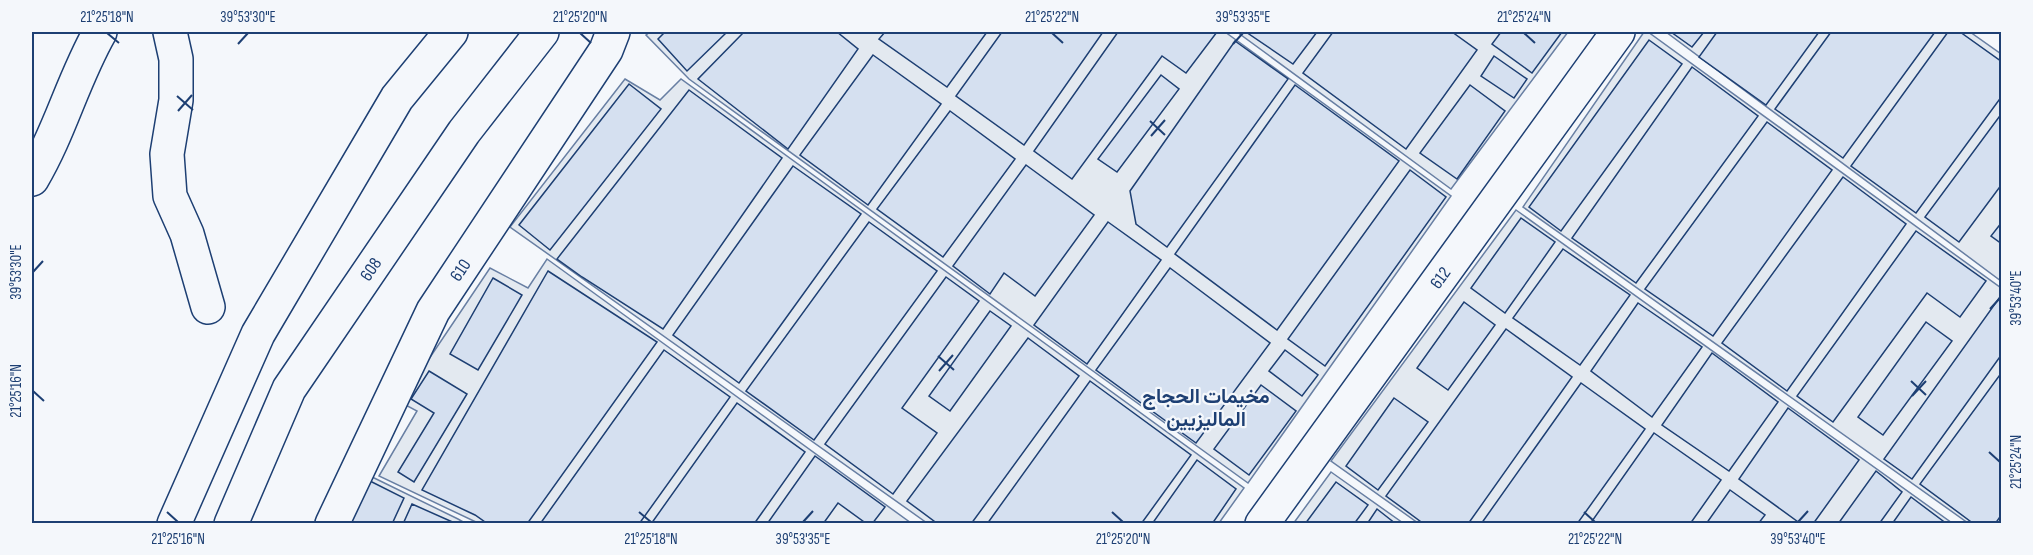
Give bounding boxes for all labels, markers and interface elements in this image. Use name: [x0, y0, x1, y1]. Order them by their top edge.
text: 21°25'18"N: [80, 8, 134, 27]
text: 39°53'30"E: [220, 8, 276, 27]
text: 21°25'20"N: [553, 8, 607, 27]
text: 21°25'22"N: [1025, 8, 1079, 27]
text: 39°53'35"E: [1216, 8, 1270, 27]
text: 21°25'24"N: [1497, 8, 1551, 27]
text: 39°53'30"E: [7, 244, 26, 300]
street label: 608: [356, 254, 387, 285]
street label: 610: [446, 255, 476, 285]
street label: 612: [1426, 263, 1456, 293]
text: 39°53'40"E: [2007, 270, 2026, 326]
text: 21°25'16"N: [7, 364, 26, 418]
district label: مخيمات الحجاج الماليزيين: [1142, 385, 1270, 432]
text: 21°25'24"N: [2007, 435, 2026, 489]
text: 21°25'16"N: [151, 530, 205, 549]
text: 21°25'18"N: [624, 530, 678, 549]
text: 39°53'35"E: [776, 530, 830, 549]
text: 21°25'20"N: [1096, 530, 1150, 549]
text: 21°25'22"N: [1568, 530, 1622, 549]
text: 39°53'40"E: [1770, 530, 1826, 549]

